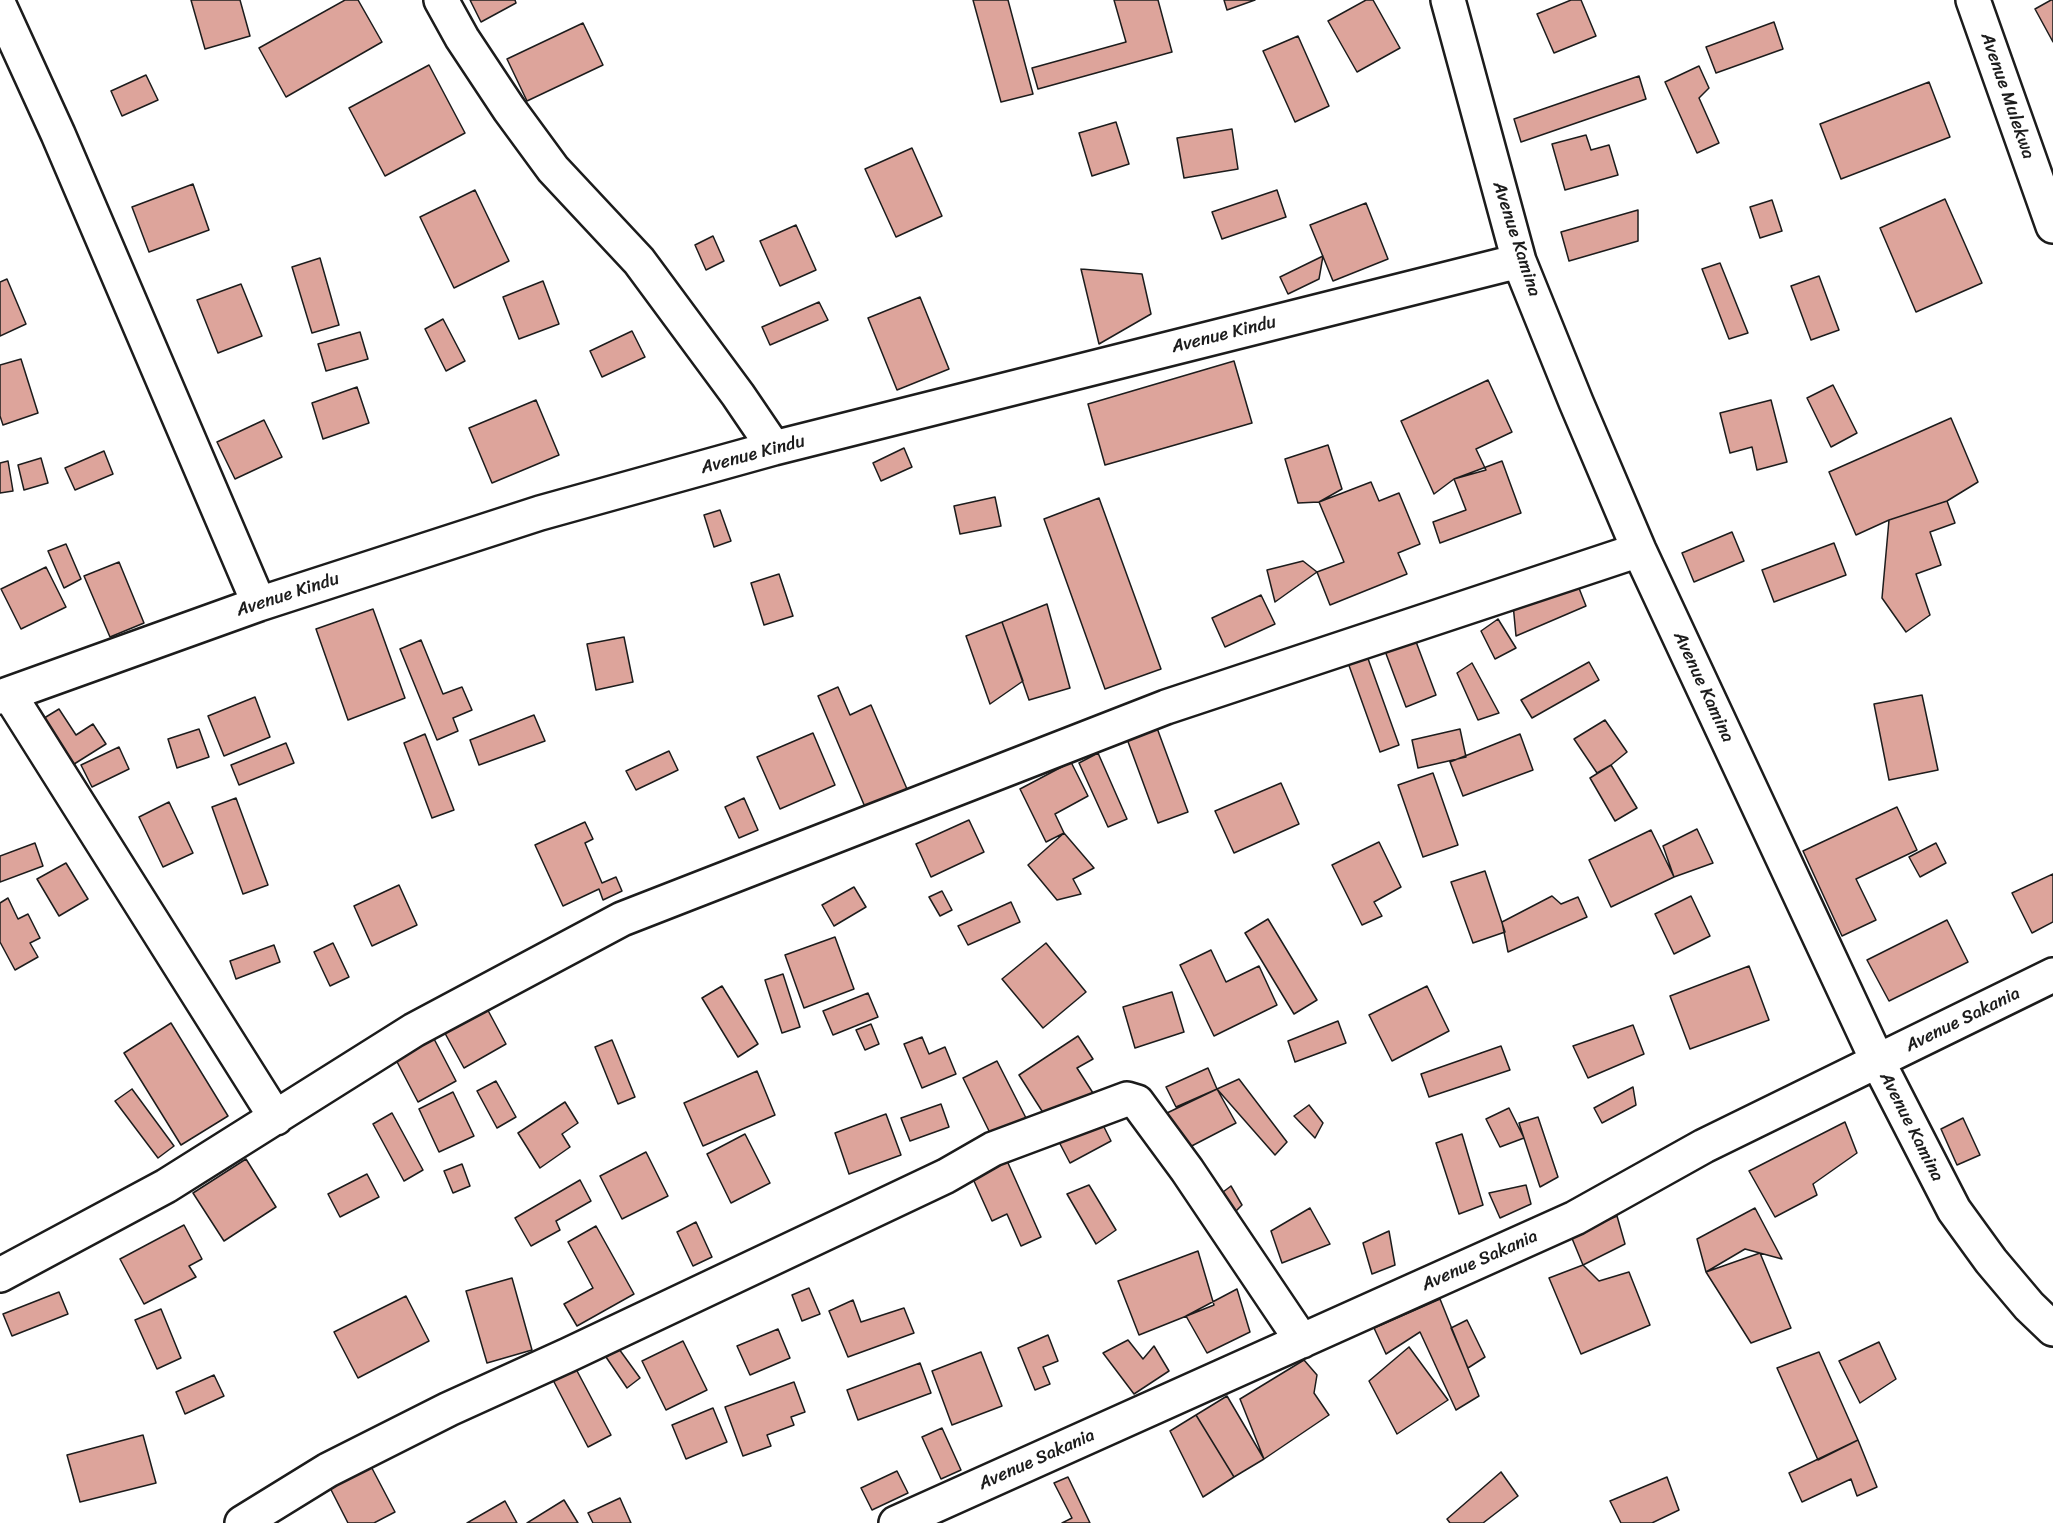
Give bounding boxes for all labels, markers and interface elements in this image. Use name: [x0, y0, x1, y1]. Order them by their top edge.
street label: Avenue Mulekwa: [1975, 30, 2039, 162]
street label: Avenue Kamina: [1487, 179, 1545, 299]
street label: Avenue Kindu: [1170, 312, 1278, 358]
street label: Avenue Kindu: [699, 431, 807, 479]
street label: Avenue Kindu: [234, 568, 342, 622]
street label: Avenue Kamina: [1668, 628, 1738, 746]
street label: Avenue Sakania: [1902, 983, 2024, 1057]
street label: Avenue Kamina: [1874, 1069, 1948, 1185]
street label: Avenue Sakania: [1419, 1226, 1541, 1296]
street label: Avenue Sakania: [976, 1425, 1098, 1495]

